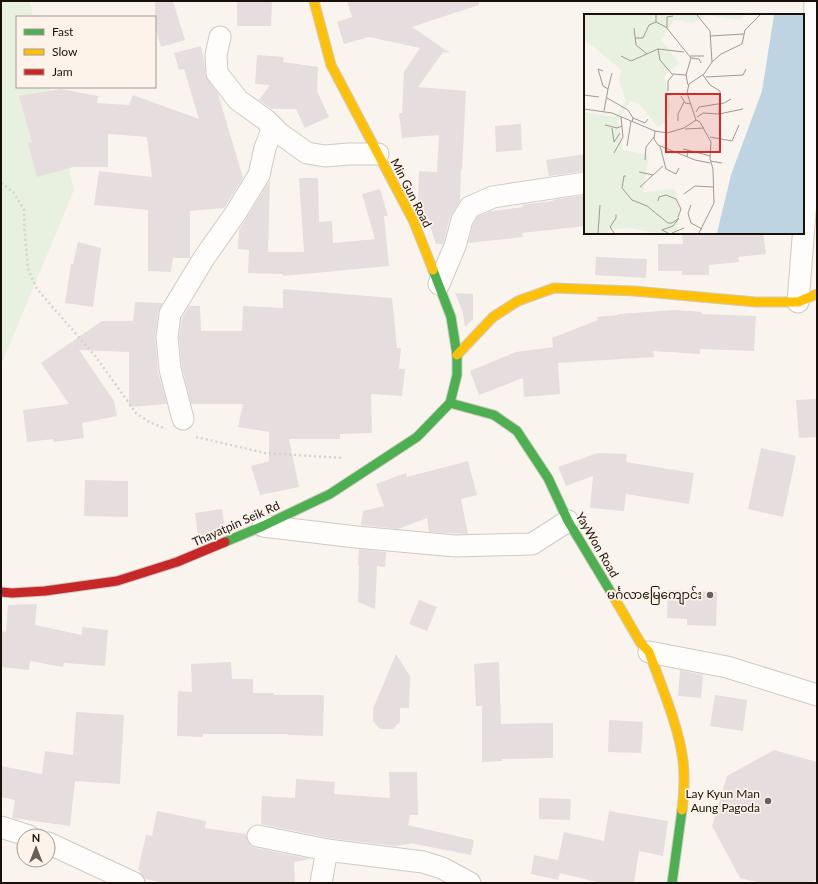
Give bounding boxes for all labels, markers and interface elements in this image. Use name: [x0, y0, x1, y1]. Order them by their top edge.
inset map: [584, 14, 804, 234]
legend: [16, 16, 156, 88]
text: Fast: [52, 24, 74, 39]
text: Slow: [52, 44, 78, 59]
text: Jam: [52, 64, 73, 79]
street label: Min Gun Road: [388, 156, 435, 230]
street label: Thayatpin Seik Rd: [190, 498, 282, 549]
street label: YayWon Road: [573, 509, 622, 580]
place label: မင်္ဂလာဧမြကျောင်း: [607, 586, 702, 605]
marker: မင်္ဂလာဧမြကျောင်း: [705, 590, 715, 600]
place label: Lay Kyun Man Aung Pagoda: [685, 786, 760, 815]
marker: Lay Kyun Man Aung Pagoda: [763, 796, 773, 806]
north arrow: [16, 828, 56, 868]
text: N: [32, 831, 40, 844]

